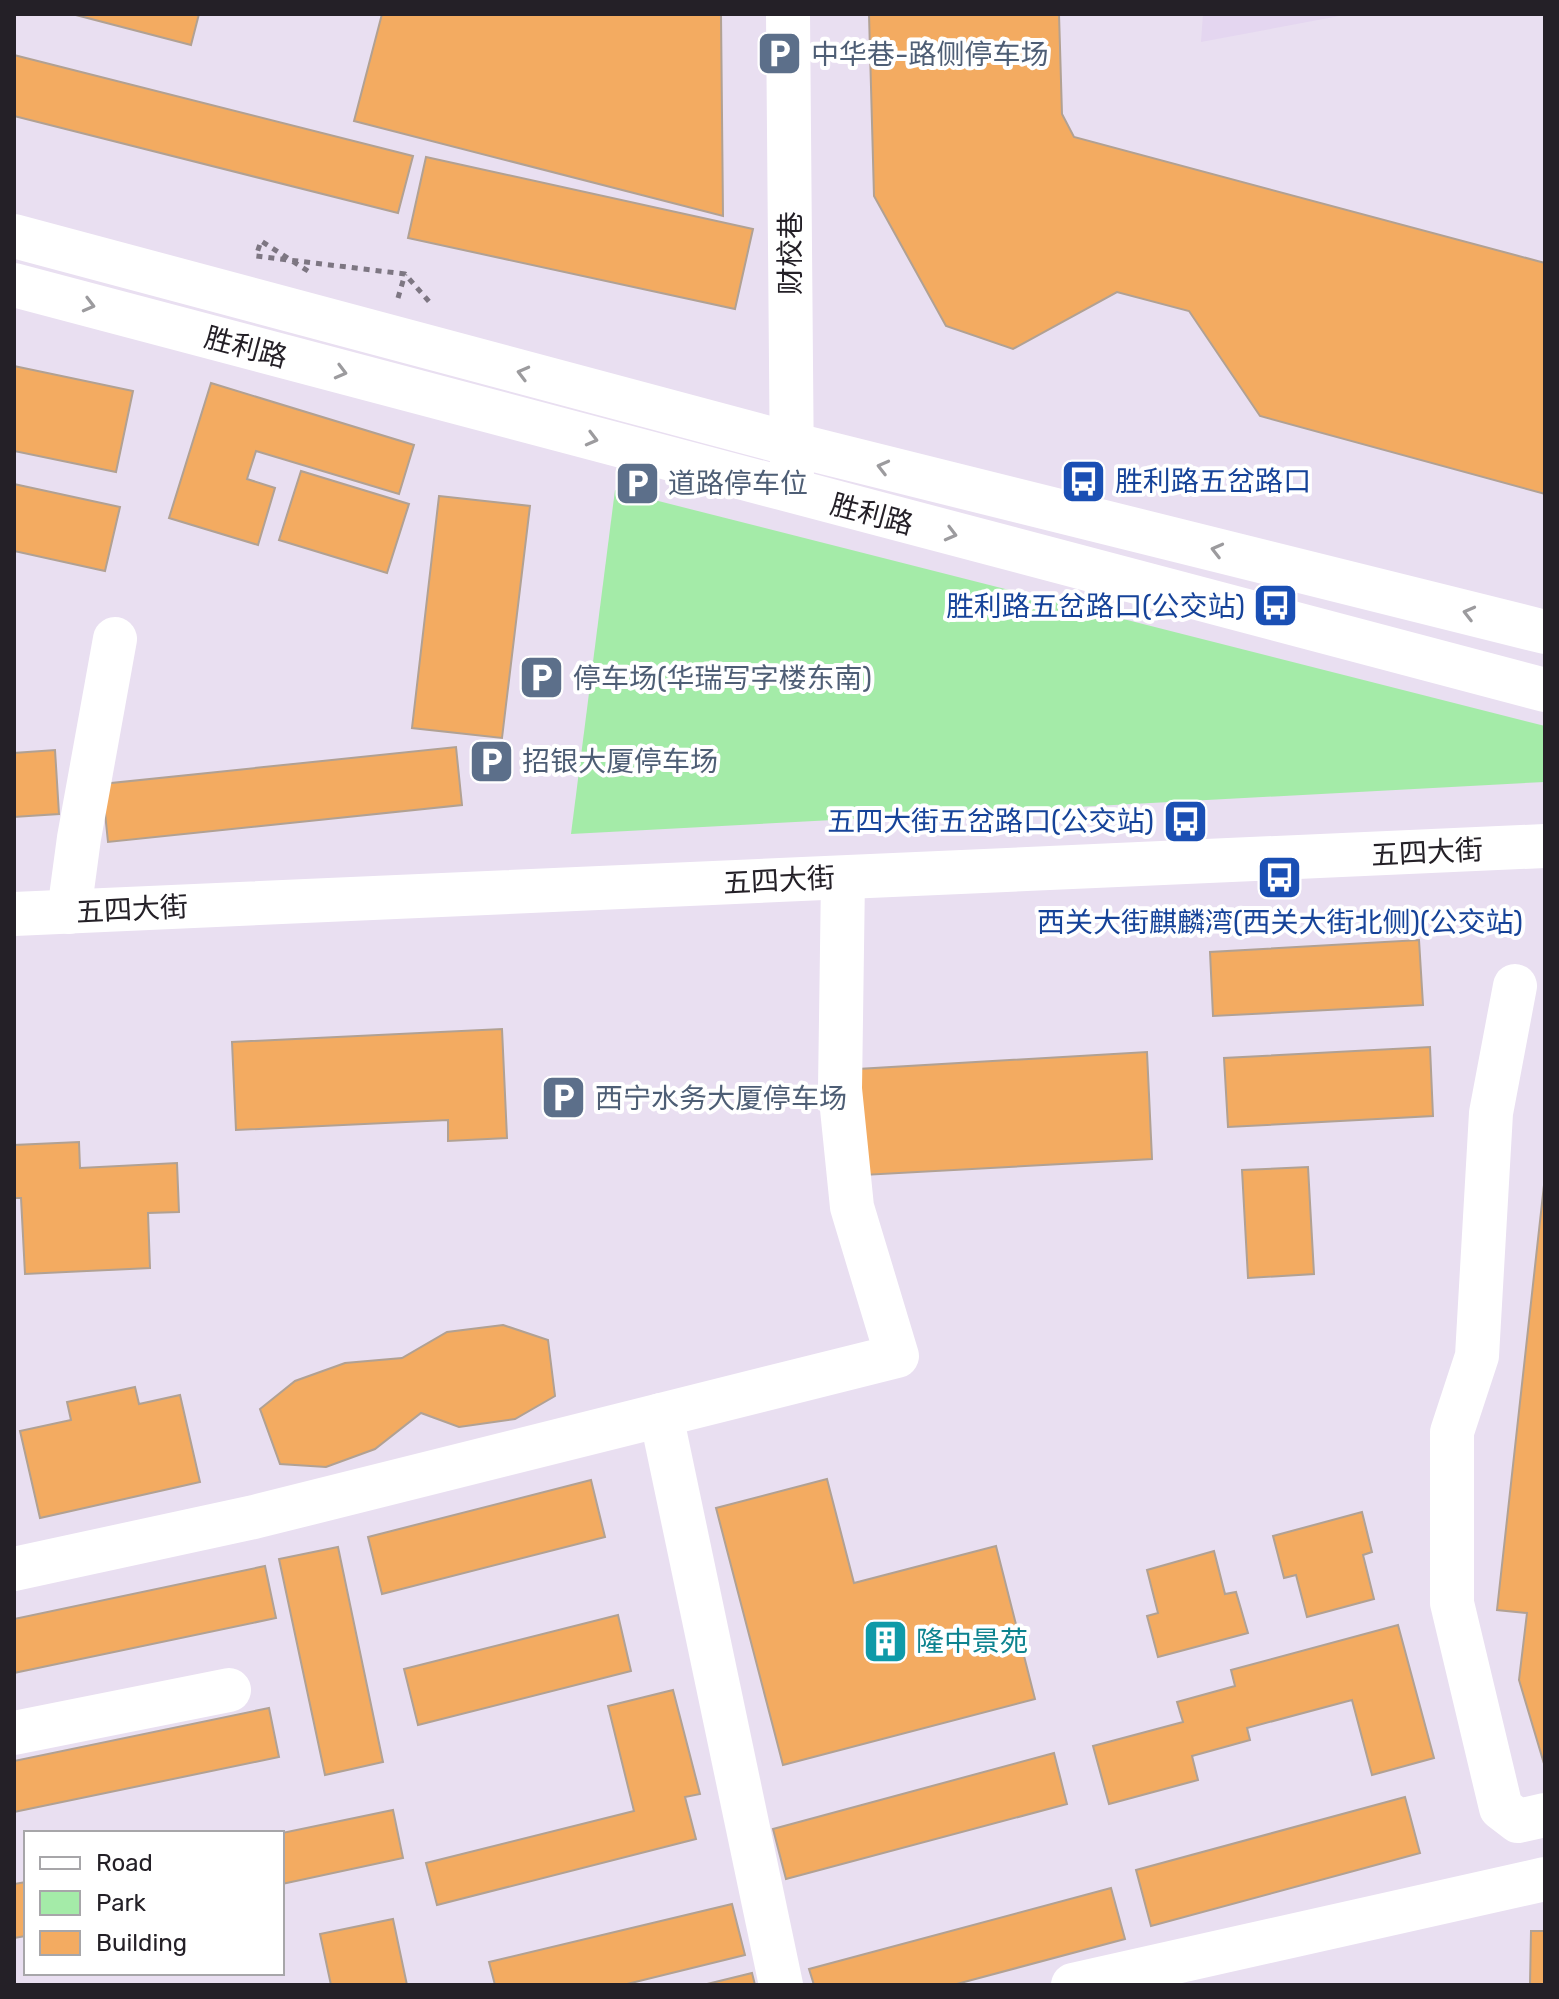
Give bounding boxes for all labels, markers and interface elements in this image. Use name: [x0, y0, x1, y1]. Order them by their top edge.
parking icon: 中华巷-路侧停车场: [756, 30, 804, 78]
place label: 中华巷-路侧停车场: [811, 38, 1049, 71]
street label: 财校巷: [774, 211, 807, 295]
one-way arrow: [82, 296, 96, 312]
street label: 胜利路: [201, 321, 291, 374]
one-way arrow: [333, 363, 347, 379]
one-way arrow: [517, 365, 531, 382]
one-way arrow: [584, 430, 598, 446]
bus stop icon: 胜利路五岔路口: [1060, 457, 1108, 505]
parking icon: 道路停车位: [613, 459, 661, 507]
one-way arrow: [877, 459, 891, 476]
place label: 胜利路五岔路口: [1115, 465, 1311, 498]
place label: 道路停车位: [668, 467, 808, 500]
street label: 胜利路: [827, 488, 917, 541]
one-way arrow: [944, 525, 958, 542]
one-way arrow: [1211, 543, 1224, 560]
bus stop icon: 胜利路五岔路口(公交站): [1252, 582, 1300, 630]
place label: 胜利路五岔路口(公交站): [946, 590, 1245, 623]
one-way arrow: [1463, 606, 1477, 623]
parking icon: 停车场(华瑞写字楼东南): [518, 654, 566, 702]
place label: 停车场(华瑞写字楼东南): [573, 662, 872, 695]
parking icon: 招银大厦停车场: [467, 737, 515, 785]
place label: 招银大厦停车场: [522, 745, 718, 778]
bus stop icon: 五四大街五岔路口(公交站): [1161, 797, 1209, 845]
place label: 五四大街五岔路口(公交站): [827, 805, 1154, 838]
street label: 五四大街: [1370, 833, 1484, 872]
bus stop icon: 西关大街麒麟湾(西关大街北侧)(公交站): [1256, 853, 1304, 901]
street label: 五四大街: [722, 861, 836, 900]
street label: 五四大街: [75, 890, 189, 929]
place label: 西关大街麒麟湾(西关大街北侧)(公交站): [1037, 906, 1523, 939]
parking icon: 西宁水务大厦停车场: [540, 1074, 588, 1122]
place label: 西宁水务大厦停车场: [595, 1082, 847, 1115]
building icon: 隆中景苑: [861, 1617, 909, 1665]
place label: 隆中景苑: [916, 1625, 1028, 1658]
legend: [24, 1831, 284, 1975]
text: Road: [96, 1849, 153, 1877]
text: Park: [96, 1889, 147, 1917]
text: Building: [96, 1929, 187, 1957]

